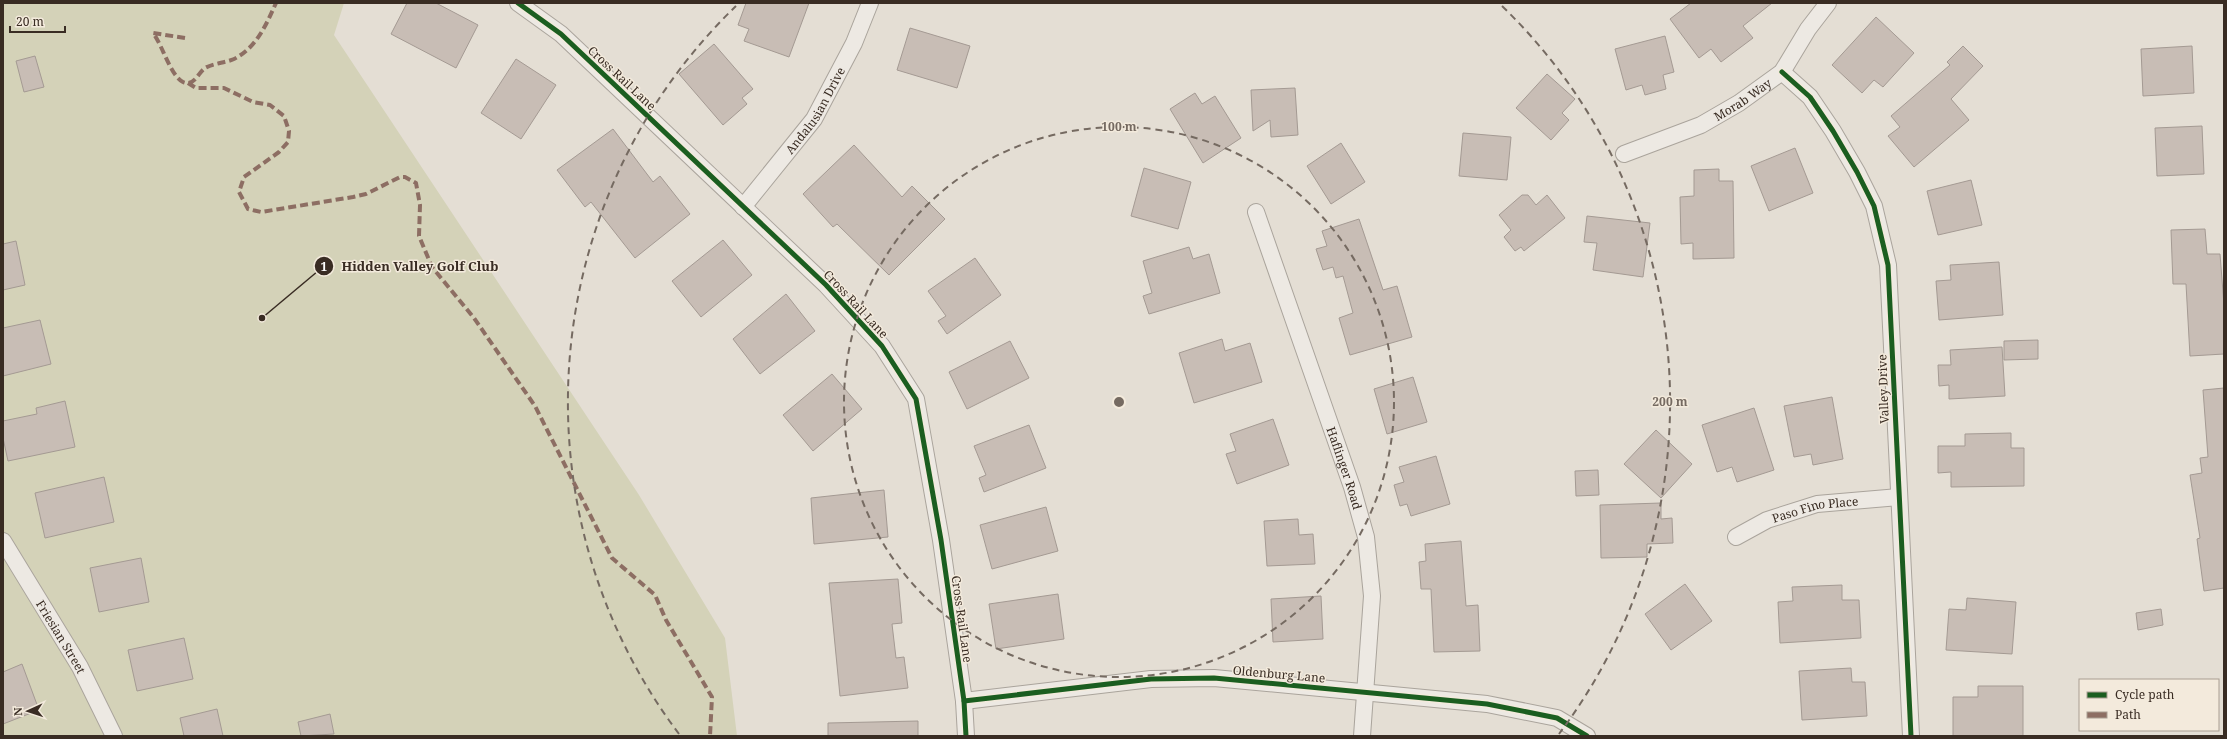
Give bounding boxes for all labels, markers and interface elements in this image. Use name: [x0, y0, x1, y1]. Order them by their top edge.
scale bar: [10, 8, 65, 34]
text: 20 m: [16, 13, 44, 30]
street label: Cross Rail Lane: [584, 42, 660, 114]
street label: Andalusian Drive: [781, 64, 849, 157]
street label: Morab Way: [1710, 74, 1775, 124]
text: 100 m: [1101, 118, 1137, 135]
callout: Hidden Valley Golf Club: [314, 254, 507, 279]
text: Hidden Valley Golf Club: [342, 257, 498, 275]
text: 1: [321, 258, 328, 275]
street label: Cross Rail Lane: [820, 266, 892, 342]
street label: Valley Drive: [1873, 354, 1893, 424]
text: 200 m: [1652, 393, 1688, 410]
centre of rings: [1112, 395, 1126, 409]
street label: Haflinger Road: [1323, 424, 1367, 512]
street label: Paso Fino Place: [1770, 492, 1859, 526]
street label: Cross Rail Lane: [947, 574, 977, 664]
street label: Friesian Street: [32, 597, 90, 676]
street label: Oldenburg Lane: [1232, 661, 1326, 687]
legend: [2079, 679, 2219, 731]
text: Cycle path: [2115, 686, 2175, 703]
north arrow: [8, 691, 48, 731]
text: N: [10, 706, 25, 716]
text: Path: [2115, 706, 2141, 723]

